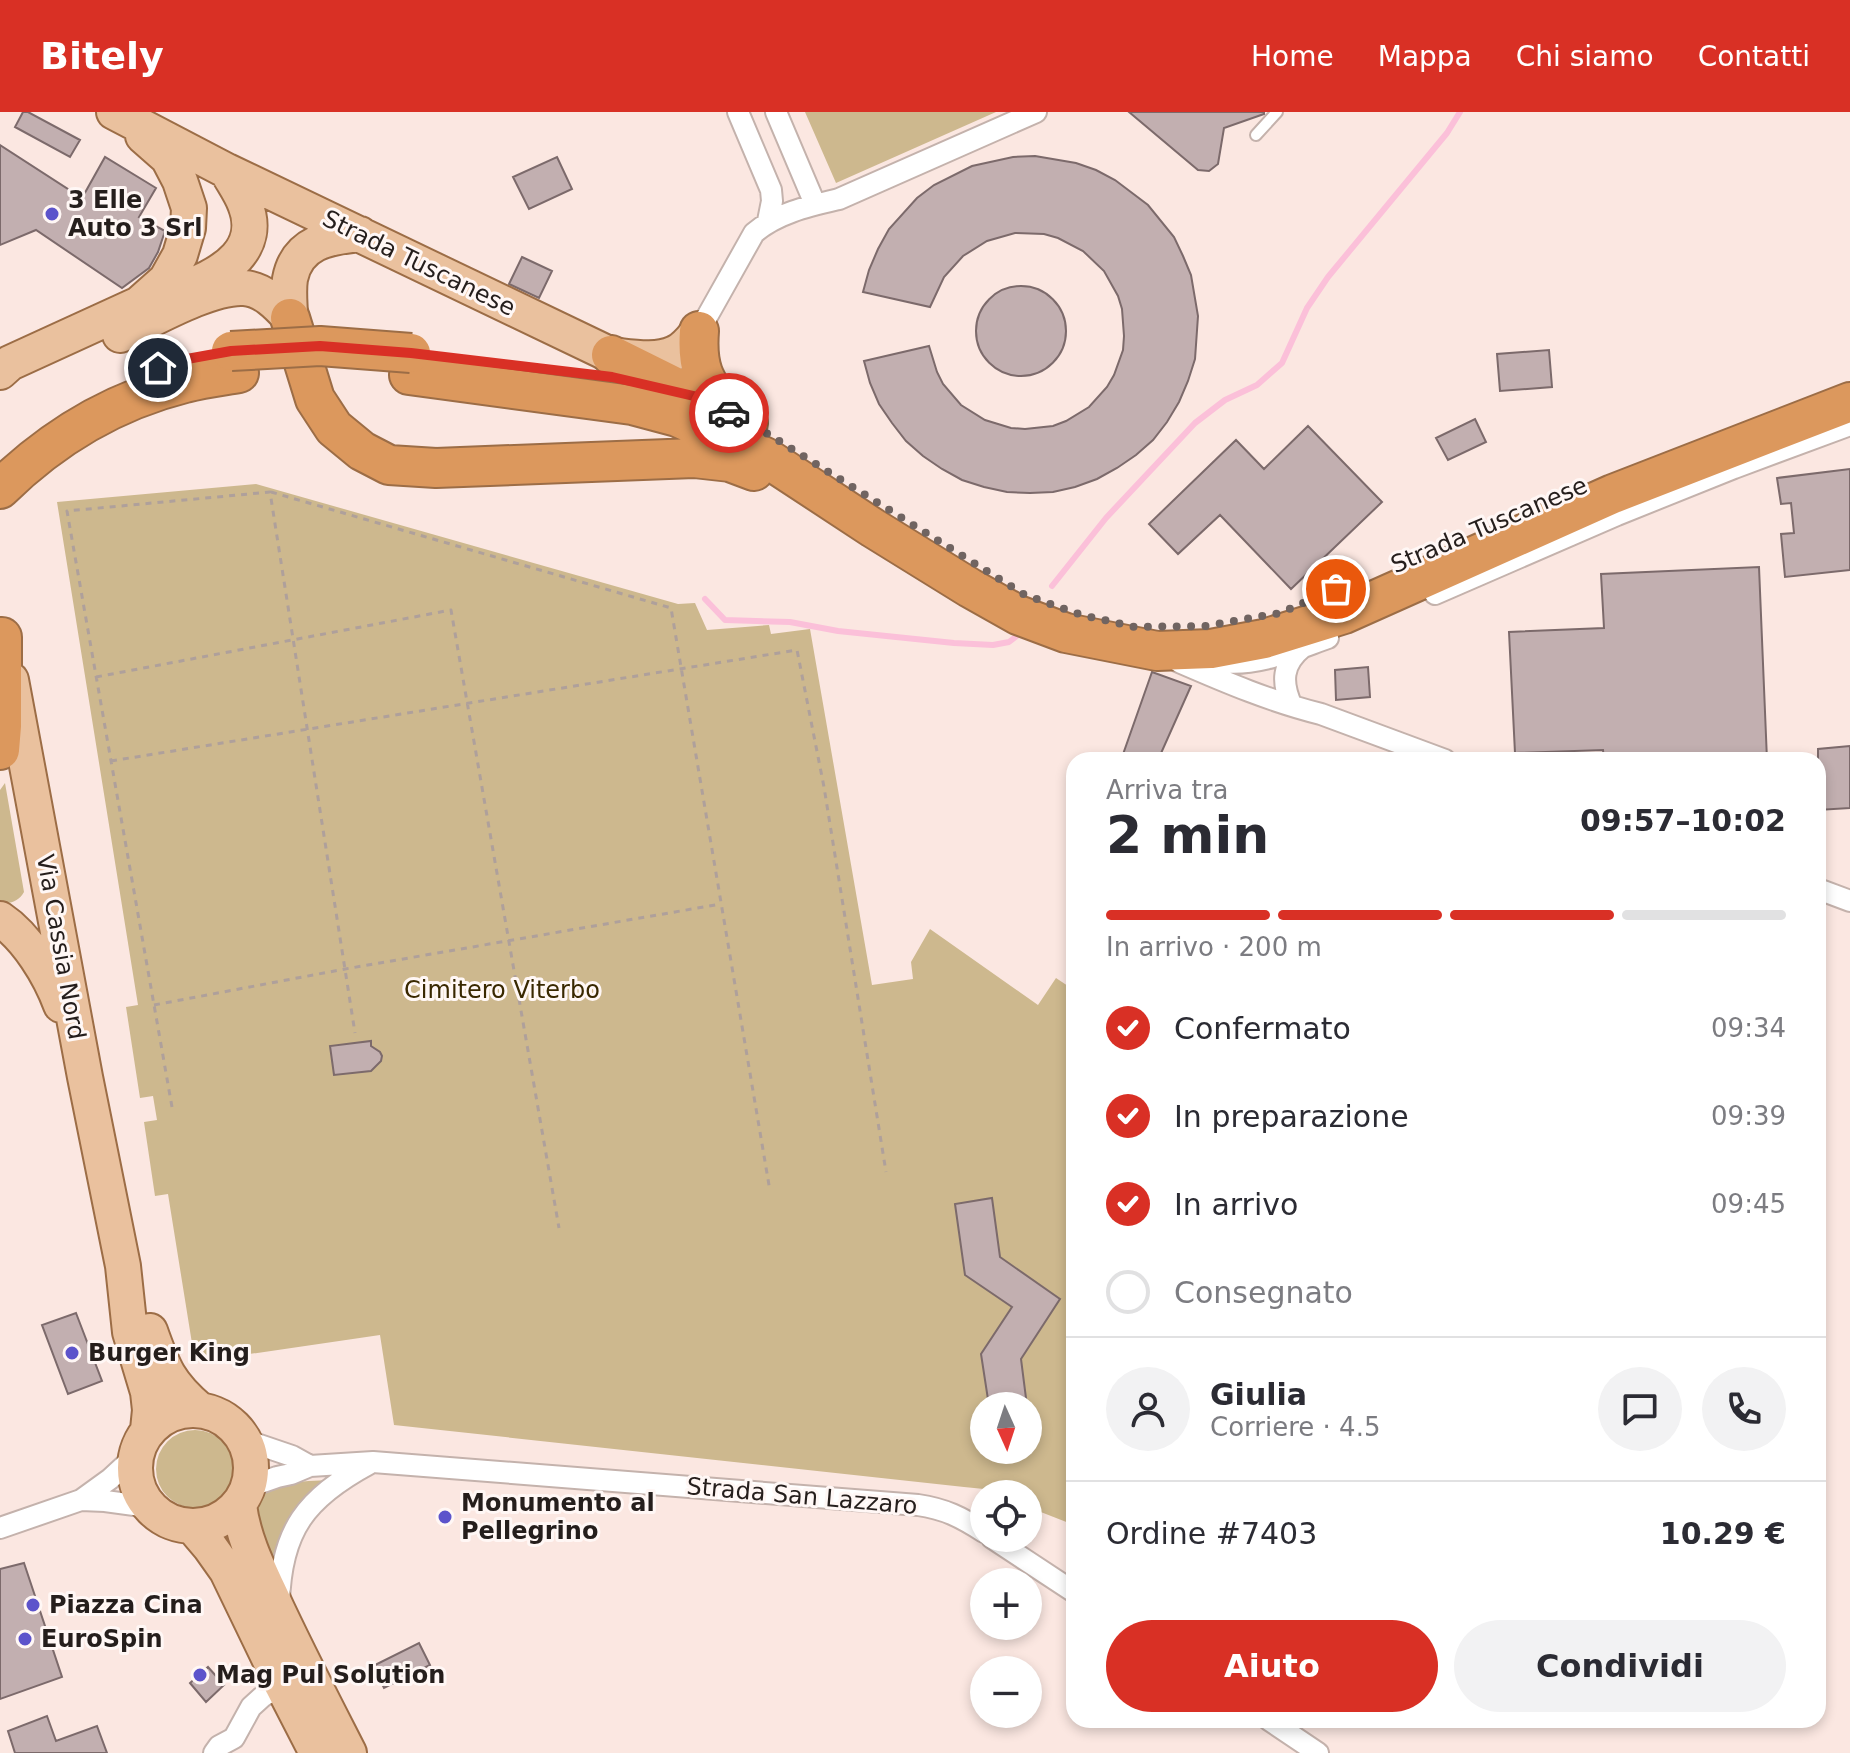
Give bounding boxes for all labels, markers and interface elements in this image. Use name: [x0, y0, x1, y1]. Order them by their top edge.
text: Bitely: [40, 34, 164, 78]
text: Home: [1251, 40, 1334, 73]
text: Mappa: [1378, 40, 1472, 73]
text: Chi siamo: [1516, 40, 1654, 73]
text: Contatti: [1698, 40, 1810, 73]
place label: 3 Elle Auto 3 Srl: [68, 186, 202, 242]
street label: Strada Tuscanese: [318, 204, 520, 322]
marker: 3 Elle Auto 3 Srl: [43, 205, 61, 223]
pin: [124, 334, 192, 402]
icon: home: [136, 346, 180, 390]
courier: [689, 373, 769, 453]
icon: car: [707, 391, 751, 435]
street label: Strada Tuscanese: [1387, 471, 1591, 579]
pin: [1302, 555, 1370, 623]
icon: bag: [1314, 567, 1358, 611]
text: Arriva tra: [1106, 775, 1228, 805]
text: 09:57–10:02: [1580, 803, 1786, 838]
text: 2 min: [1106, 805, 1269, 865]
street label: Via Cassia Nord: [31, 852, 91, 1042]
text: In arrivo · 200 m: [1106, 932, 1322, 962]
park label: Cimitero Viterbo: [404, 976, 600, 1004]
icon: check: [1106, 1006, 1150, 1050]
text: Confermato: [1174, 1011, 1351, 1046]
text: 09:34: [1711, 1013, 1786, 1043]
icon: check: [1106, 1094, 1150, 1138]
text: In preparazione: [1174, 1099, 1409, 1134]
text: 09:39: [1711, 1101, 1786, 1131]
icon: check: [1106, 1182, 1150, 1226]
text: In arrivo: [1174, 1187, 1298, 1222]
text: 09:45: [1711, 1189, 1786, 1219]
text: Consegnato: [1174, 1275, 1353, 1310]
place label: Burger King: [88, 1339, 250, 1367]
marker: Burger King: [63, 1344, 81, 1362]
button: person: [1106, 1367, 1190, 1451]
button: chat: [1598, 1367, 1682, 1451]
button: phone: [1702, 1367, 1786, 1451]
text: Giulia: [1210, 1377, 1307, 1412]
north arrow: [970, 1392, 1042, 1464]
map controls: [970, 1392, 1042, 1728]
text: Corriere · 4.5: [1210, 1412, 1380, 1442]
street label: Strada San Lazzaro: [685, 1472, 919, 1520]
button: locate: [970, 1480, 1042, 1552]
place label: Monumento al Pellegrino: [461, 1489, 655, 1545]
marker: Monumento al Pellegrino: [436, 1508, 454, 1526]
text: Ordine #7403: [1106, 1516, 1317, 1551]
text: 10.29 €: [1660, 1516, 1786, 1551]
button: +: [970, 1568, 1042, 1640]
place label: Piazza Cina: [49, 1591, 203, 1619]
marker: Piazza Cina: [24, 1596, 42, 1614]
button: Aiuto: [1106, 1620, 1438, 1712]
button: Condividi: [1454, 1620, 1786, 1712]
place label: EuroSpin: [41, 1625, 163, 1653]
marker: EuroSpin: [16, 1630, 34, 1648]
button: −: [970, 1656, 1042, 1728]
place label: Mag Pul Solution: [216, 1661, 445, 1689]
marker: Mag Pul Solution: [191, 1666, 209, 1684]

